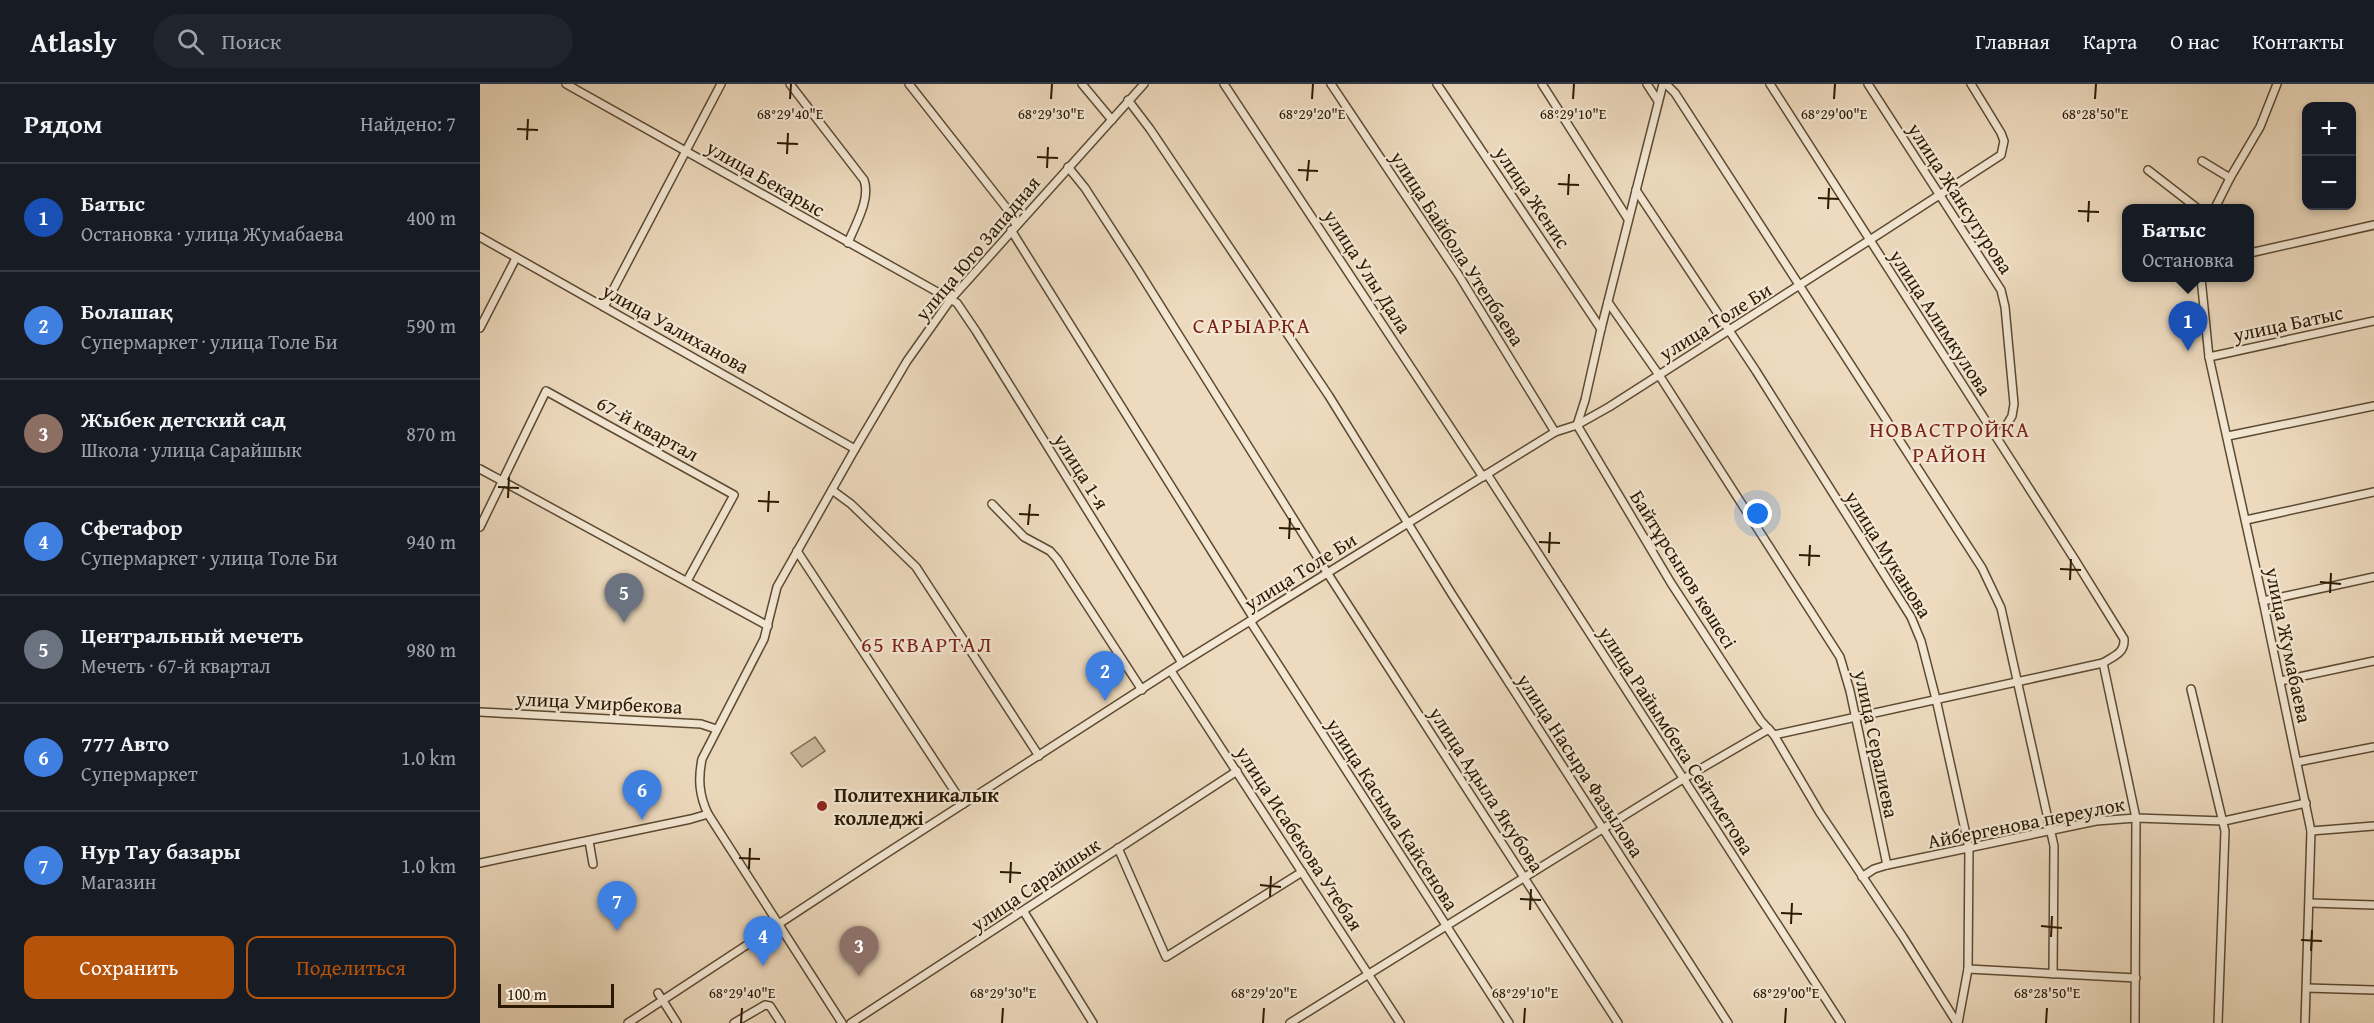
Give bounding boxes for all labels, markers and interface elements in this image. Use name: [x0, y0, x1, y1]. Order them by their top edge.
search box: [153, 14, 573, 68]
text: Atlasly: [30, 21, 117, 62]
icon: search: [174, 25, 207, 58]
text: Поиск: [222, 25, 281, 57]
text: Главная: [1975, 26, 2050, 57]
text: Карта: [2083, 26, 2137, 57]
text: О нас: [2170, 26, 2219, 57]
text: Контакты: [2252, 26, 2344, 57]
map controls: [2302, 102, 2356, 210]
button: +: [2302, 102, 2356, 156]
text: 68°29'40"E: [757, 103, 824, 124]
text: 68°29'30"E: [1018, 103, 1085, 124]
text: 68°29'20"E: [1279, 103, 1346, 124]
text: 68°29'10"E: [1540, 103, 1607, 124]
text: 68°29'00"E: [1801, 103, 1868, 124]
text: 68°28'50"E: [2062, 103, 2129, 124]
text: Рядом: [24, 104, 102, 143]
text: Найдено: 7: [360, 109, 456, 138]
street label: улица Жансугурова: [1901, 116, 2021, 280]
street label: улица Бекарыс: [700, 132, 831, 224]
street label: улица Женис: [1487, 139, 1578, 254]
street label: улица Байбола Утепбаева: [1383, 144, 1532, 352]
button: −: [2302, 156, 2356, 210]
street label: улица Юго Западная: [907, 169, 1046, 328]
text: Батыс: [81, 187, 145, 219]
street label: улица Улы Дала: [1316, 202, 1419, 339]
text: 1: [38, 203, 49, 232]
text: 400 m: [406, 203, 456, 232]
popup: [2122, 204, 2254, 282]
text: Батыс: [2142, 213, 2206, 245]
text: Остановка · улица Жумабаева: [81, 219, 343, 248]
street label: улица Алимкулова: [1882, 242, 1999, 401]
text: Остановка: [2142, 245, 2234, 274]
street label: улица Уалиханова: [596, 275, 755, 381]
street label: улица Толе Би: [1652, 275, 1777, 368]
text: Болашақ: [81, 295, 173, 327]
street label: улица Батыс: [2229, 297, 2346, 349]
pin: 1: [2168, 302, 2208, 351]
district label: САРЫАРҚА: [1193, 309, 1311, 341]
text: 2: [38, 311, 49, 340]
text: 590 m: [406, 311, 456, 340]
text: Супермаркет · улица Толе Би: [81, 327, 338, 356]
street label: 67-й квартал: [591, 388, 705, 468]
text: Жыбек детский сад: [81, 403, 286, 435]
district label: НОВАСТРОЙКА РАЙОН: [1869, 413, 2031, 470]
text: 3: [38, 419, 49, 448]
text: 870 m: [406, 419, 456, 448]
street label: улица 1-я: [1047, 426, 1117, 515]
text: Школа · улица Сарайшык: [81, 435, 302, 464]
street label: Байтұрсынов көшесі: [1623, 484, 1745, 654]
street label: улица Муканова: [1838, 484, 1940, 624]
your location: [1743, 499, 1772, 528]
text: Сфетафор: [81, 511, 182, 543]
street label: улица Толе Би: [1237, 525, 1362, 618]
text: 4: [38, 527, 49, 556]
text: 940 m: [406, 527, 456, 556]
text: Супермаркет · улица Толе Би: [81, 543, 338, 572]
street label: улица Жумабаева: [2258, 563, 2320, 726]
pin: 5: [604, 574, 644, 623]
text: Центральный мечеть: [81, 619, 304, 651]
street label: улица Райымбека Сейтметова: [1591, 619, 1762, 860]
district label: 65 КВАРТАЛ: [861, 628, 993, 660]
text: 5: [38, 635, 49, 664]
text: 980 m: [406, 635, 456, 664]
text: Мечеть · 67-й квартал: [81, 651, 271, 680]
pin: 2: [1086, 652, 1124, 701]
street label: улица Насыра Фазылова: [1510, 666, 1652, 863]
street label: улица Сералиева: [1847, 666, 1907, 821]
street label: улица Умирбекова: [514, 683, 684, 721]
street label: улица Адыла Якубова: [1422, 700, 1552, 878]
street label: улица Касыма Кайсенова: [1319, 711, 1467, 916]
text: 777 Авто: [81, 727, 169, 759]
street label: улица Исабекова Утебая: [1229, 739, 1371, 936]
text: 6: [38, 743, 49, 772]
text: 1.0 km: [401, 743, 456, 772]
text: Супермаркет: [81, 759, 198, 788]
pin: 6: [622, 770, 662, 820]
place label: Политехникалык колледжі: [834, 780, 999, 832]
street label: Айбергенова переулок: [1925, 789, 2128, 855]
marker: Политехникалык колледжі: [815, 799, 829, 813]
street label: улица Сарайшык: [964, 830, 1106, 939]
text: Нур Тау базары: [81, 835, 240, 867]
text: 7: [38, 851, 49, 880]
text: 1.0 km: [401, 851, 456, 880]
text: Магазин: [81, 867, 156, 896]
pin: 7: [598, 882, 636, 931]
pin: 4: [744, 916, 782, 966]
pin: 3: [840, 926, 878, 976]
button: Сохранить: [24, 936, 234, 999]
button: Поделиться: [246, 936, 456, 999]
scale bar: [498, 981, 614, 1008]
text: 100 m: [507, 982, 547, 1006]
text: 68°29'40"E: [709, 982, 776, 1003]
text: 68°29'30"E: [970, 982, 1037, 1003]
text: 68°29'20"E: [1231, 982, 1298, 1003]
text: 68°29'10"E: [1492, 982, 1559, 1003]
text: 68°29'00"E: [1753, 982, 1820, 1003]
text: 68°28'50"E: [2014, 982, 2081, 1003]

